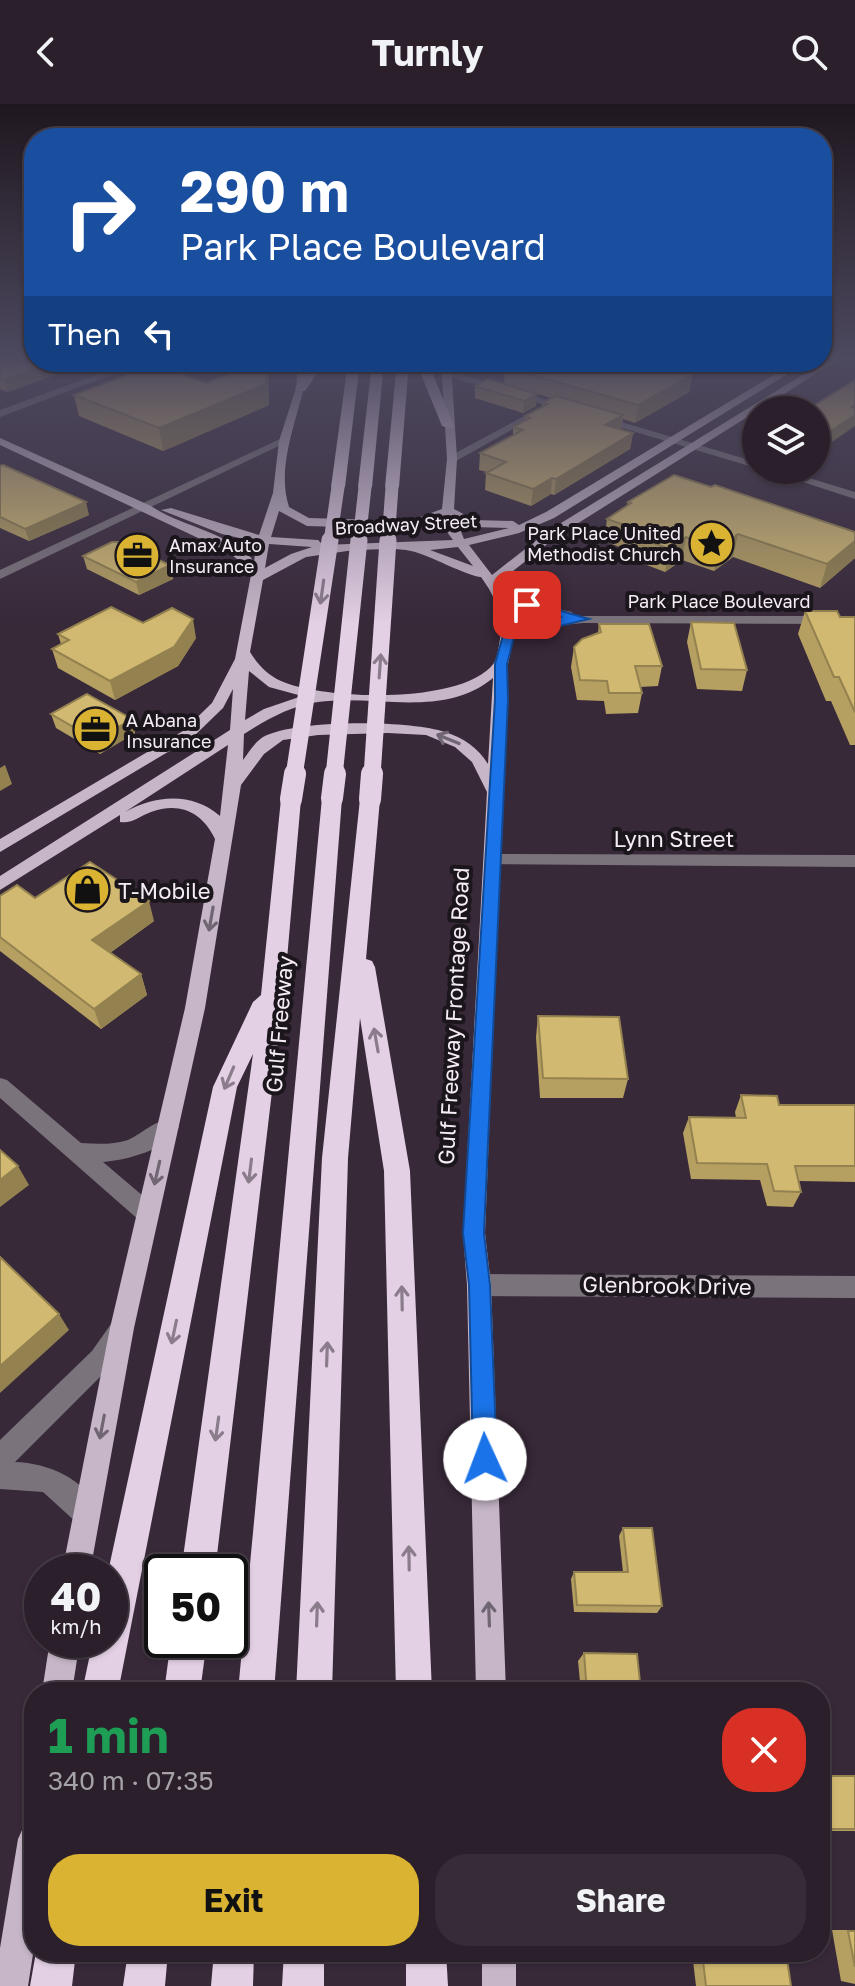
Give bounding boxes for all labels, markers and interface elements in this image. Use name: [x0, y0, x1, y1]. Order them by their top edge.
icon: back: [24, 30, 68, 74]
icon: search: [787, 30, 831, 74]
text: Turnly: [371, 31, 484, 74]
text: 290 m: [180, 157, 349, 224]
icon: right: [48, 160, 152, 264]
text: Park Place Boulevard: [180, 225, 546, 268]
icon: left: [137, 312, 181, 356]
text: Then: [48, 316, 121, 352]
map controls: [742, 396, 830, 484]
button: layers: [742, 396, 830, 484]
street label: Broadway Street: [334, 509, 478, 539]
place icon: Park Place United Methodist Church: [688, 519, 736, 567]
place label: Park Place United Methodist Church: [527, 522, 681, 565]
office icon: Amax Auto Insurance: [114, 531, 162, 579]
place label: Amax Auto Insurance: [169, 534, 262, 577]
pin: [493, 571, 561, 639]
one-way arrow: [314, 579, 329, 604]
icon: arrive: [505, 583, 549, 627]
street label: Park Place Boulevard: [628, 590, 810, 612]
one-way arrow: [373, 653, 388, 679]
office icon: A Abana Insurance: [71, 706, 119, 754]
place label: A Abana Insurance: [126, 709, 211, 752]
one-way arrow: [436, 731, 461, 745]
street label: Lynn Street: [614, 825, 734, 852]
shop icon: T-Mobile: [63, 866, 111, 914]
street label: Gulf Freeway Frontage Road: [432, 867, 474, 1165]
place label: T-Mobile: [118, 877, 210, 904]
one-way arrow: [203, 906, 218, 931]
street label: Gulf Freeway: [260, 954, 298, 1094]
one-way arrow: [368, 1028, 383, 1053]
one-way arrow: [221, 1065, 236, 1090]
one-way arrow: [243, 1157, 258, 1184]
one-way arrow: [149, 1160, 164, 1186]
street label: Glenbrook Drive: [582, 1270, 752, 1300]
one-way arrow: [395, 1285, 410, 1312]
one-way arrow: [166, 1319, 181, 1344]
one-way arrow: [320, 1341, 335, 1368]
one-way arrow: [94, 1414, 109, 1440]
one-way arrow: [209, 1415, 224, 1441]
position arrow: [443, 1417, 527, 1501]
one-way arrow: [401, 1545, 417, 1572]
speed limit sign: 50: [144, 1554, 248, 1658]
text: 40: [51, 1572, 102, 1620]
one-way arrow: [310, 1601, 325, 1628]
one-way arrow: [481, 1601, 497, 1628]
text: km/h: [51, 1614, 101, 1638]
text: 1 min: [48, 1706, 169, 1764]
button: close: [722, 1708, 806, 1792]
text: 340 m · 07:35: [48, 1765, 214, 1796]
button: Exit: [48, 1854, 419, 1946]
button: Share: [435, 1854, 806, 1946]

